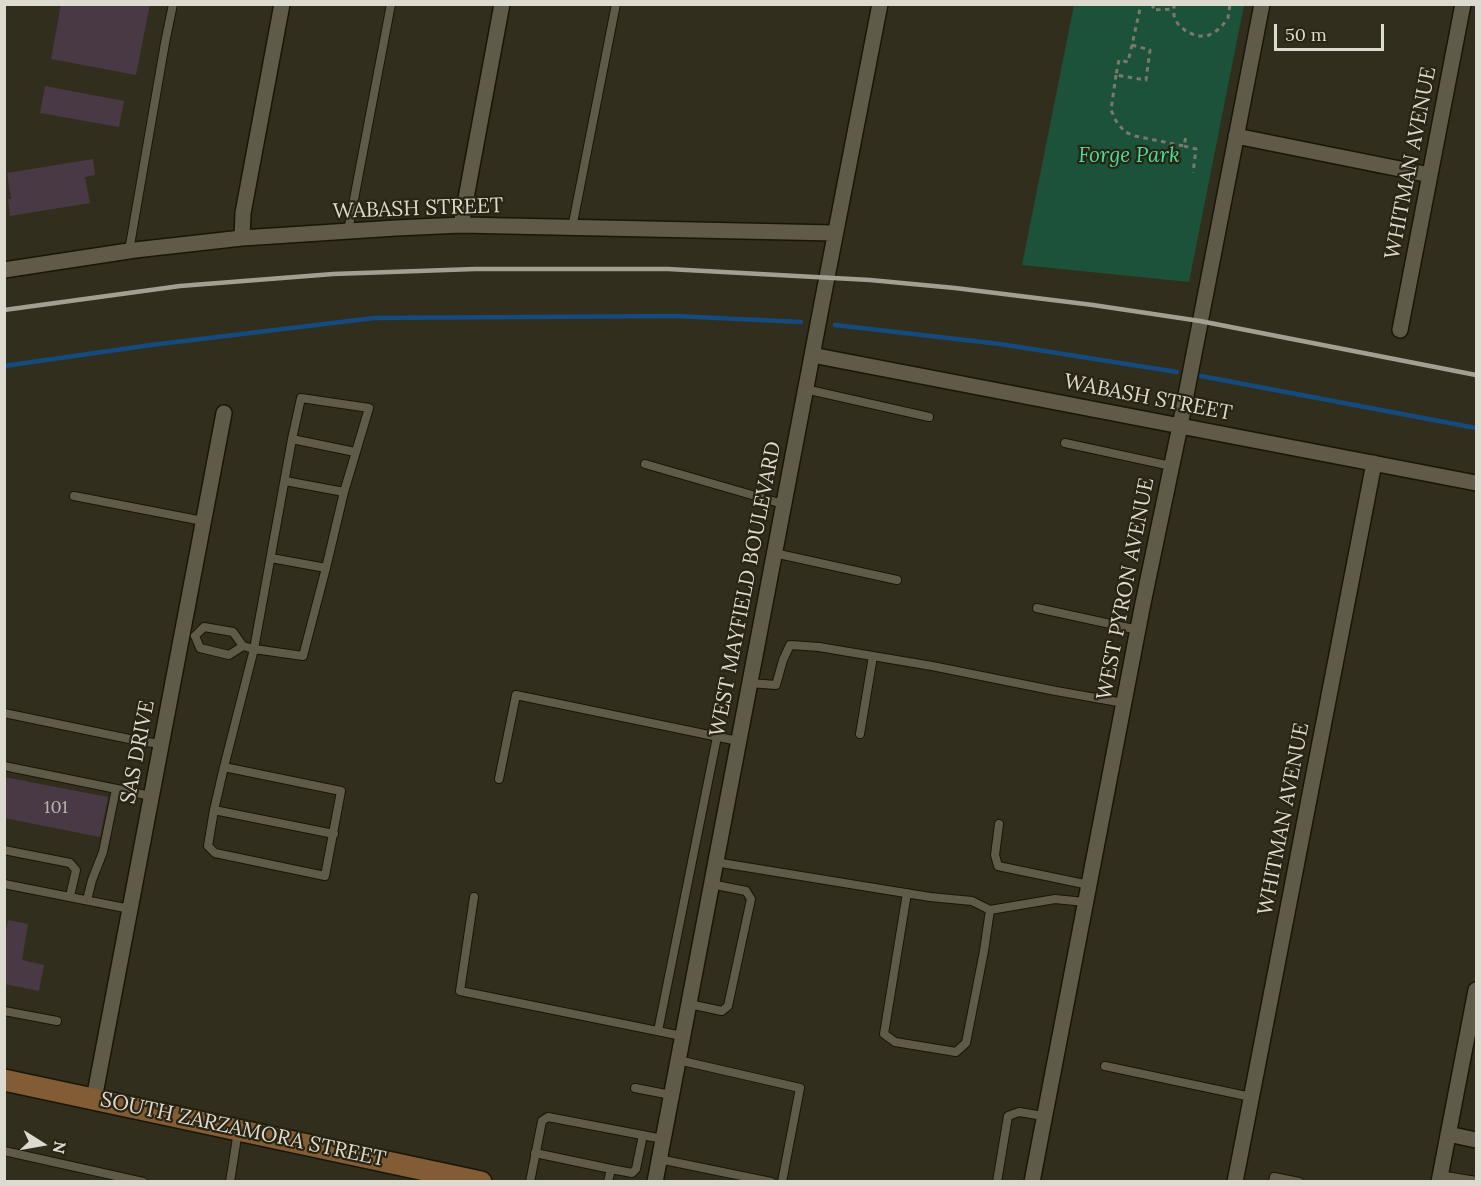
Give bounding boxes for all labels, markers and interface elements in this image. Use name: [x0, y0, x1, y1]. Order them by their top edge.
scale bar: [1277, 12, 1386, 50]
text: 50 m: [1285, 23, 1327, 46]
street label: WHITMAN AVENUE: [1380, 65, 1442, 261]
park label: Forge Park: [1078, 143, 1180, 169]
street label: WABASH STREET: [332, 193, 504, 225]
street label: WABASH STREET: [1062, 369, 1234, 427]
street label: WEST MAYFIELD BOULEVARD: [705, 439, 787, 739]
street label: WEST PYRON AVENUE: [1092, 476, 1160, 702]
street label: SAS DRIVE: [116, 698, 160, 806]
street label: WHITMAN AVENUE: [1253, 721, 1315, 917]
house number: 101: [44, 797, 68, 819]
street label: SOUTH ZARZAMORA STREET: [98, 1087, 388, 1173]
north arrow: [12, 1114, 72, 1174]
text: N: [49, 1139, 71, 1155]

